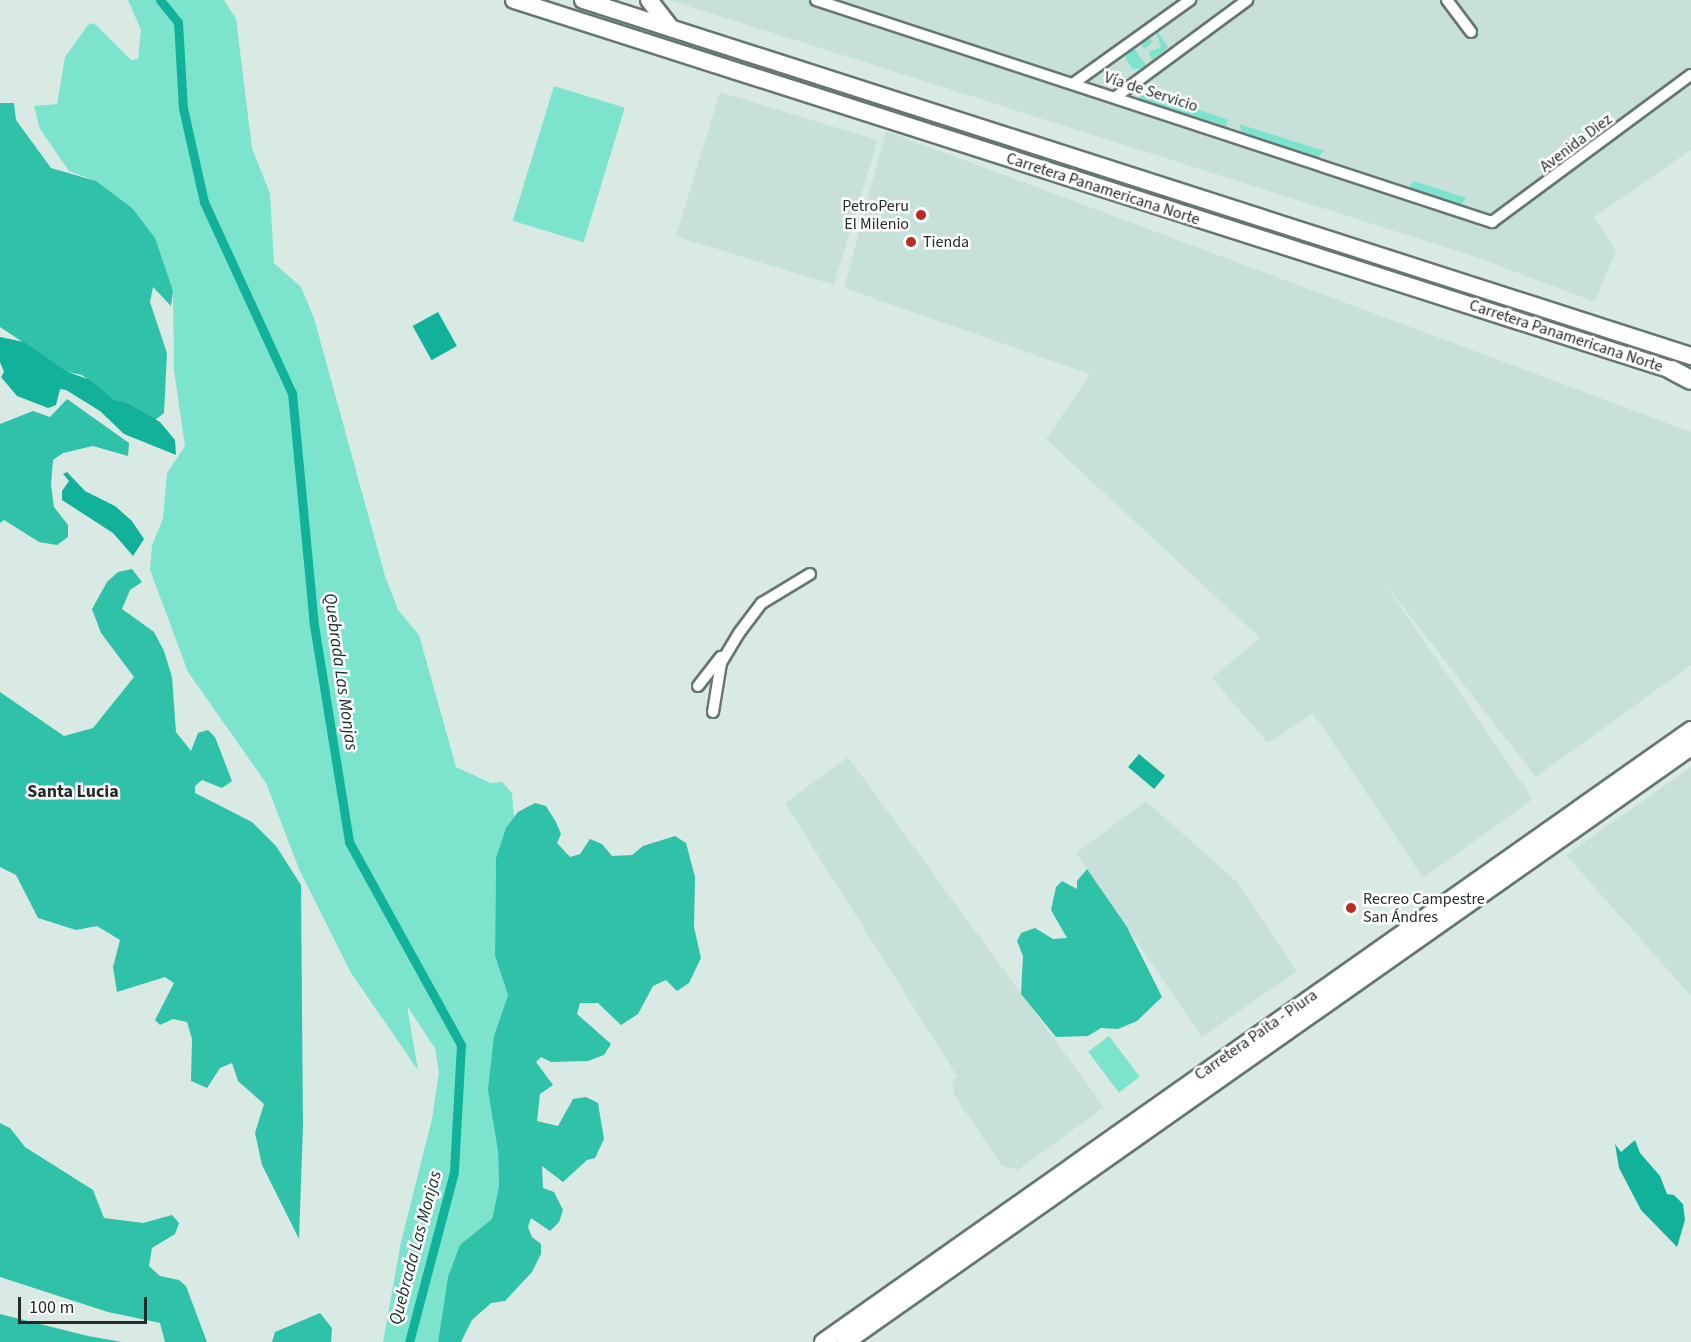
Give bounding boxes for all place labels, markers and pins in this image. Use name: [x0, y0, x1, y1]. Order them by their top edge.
place label: PetroPeru El Milenio: [842, 196, 909, 234]
marker: PetroPeru El Milenio: [914, 208, 928, 222]
place label: Tienda: [923, 232, 969, 252]
marker: Tienda: [904, 235, 918, 249]
place label: Recreo Campestre San Ándres: [1363, 889, 1485, 927]
marker: Recreo Campestre San Ándres: [1344, 901, 1358, 915]

